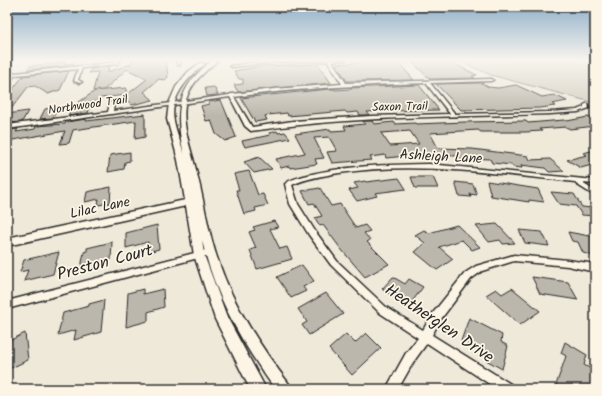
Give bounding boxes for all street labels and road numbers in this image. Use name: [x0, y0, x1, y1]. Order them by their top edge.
street label: Northwood Trail: [47, 90, 129, 120]
street label: Saxon Trail: [372, 97, 428, 117]
street label: Ashleigh Lane: [399, 144, 484, 170]
street label: Lilac Lane: [68, 191, 133, 225]
street label: Preston Court: [54, 237, 156, 289]
street label: Heatherglen Drive: [379, 277, 500, 371]

